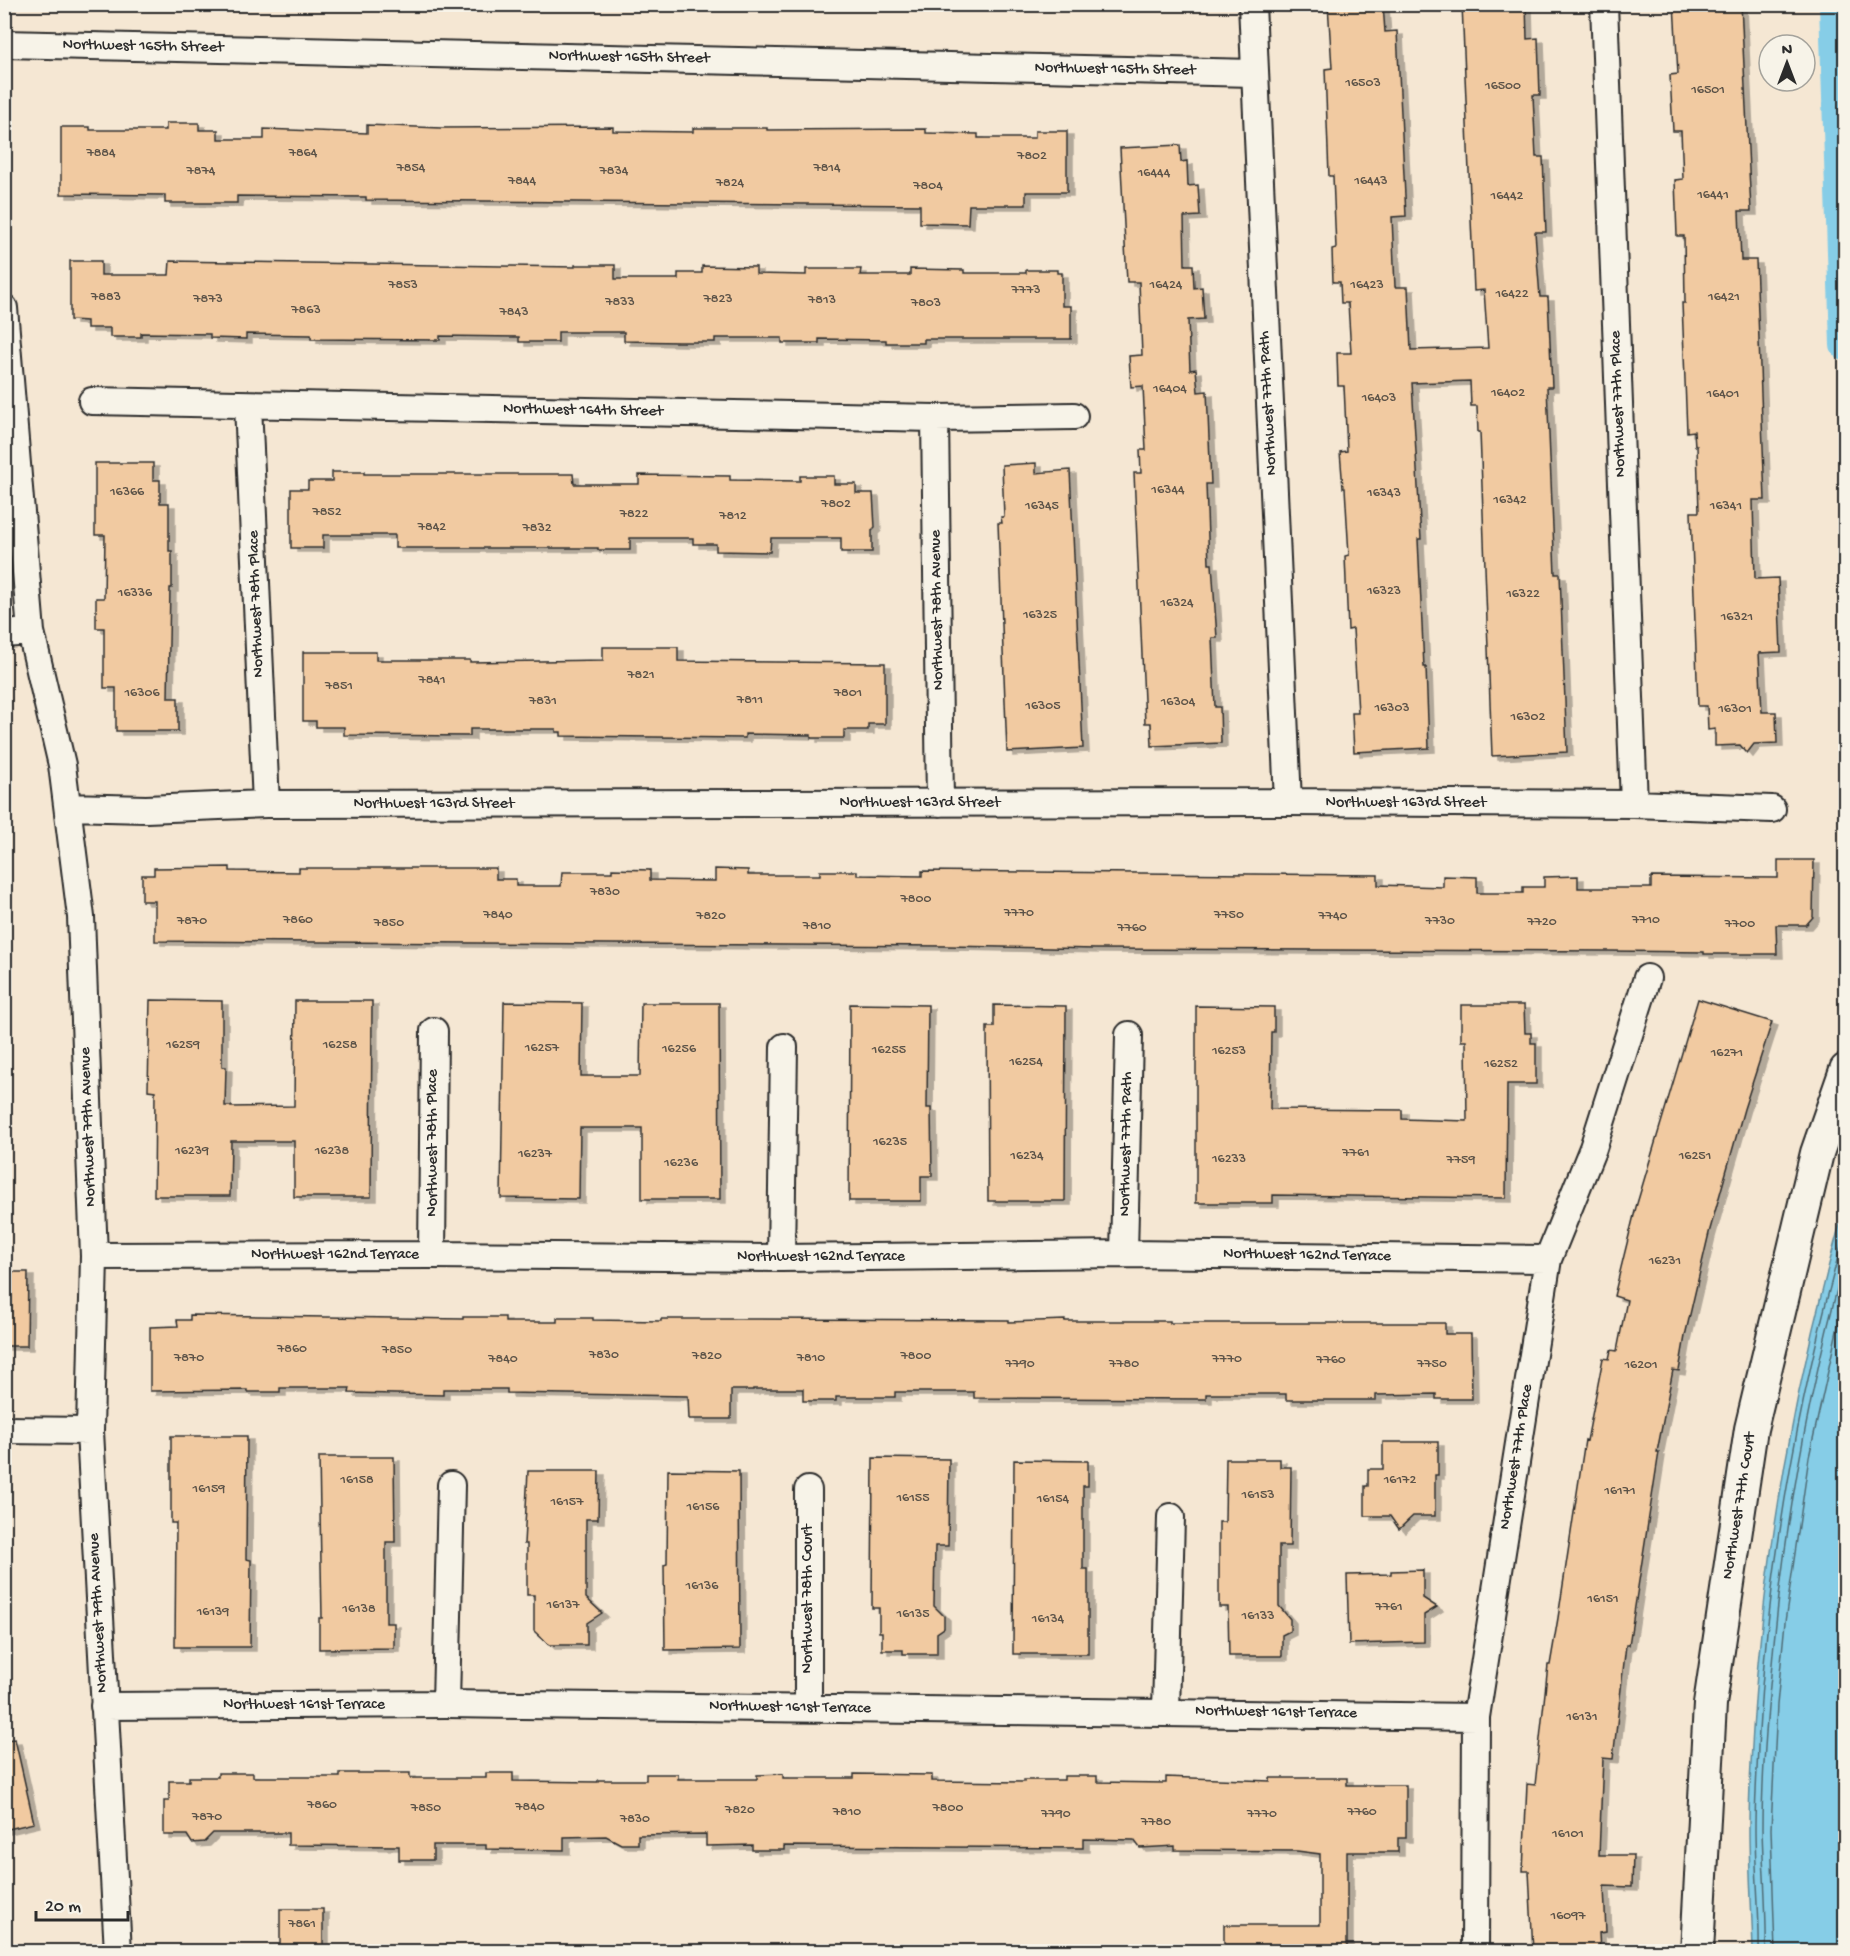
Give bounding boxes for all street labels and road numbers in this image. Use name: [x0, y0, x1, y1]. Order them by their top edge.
street label: Northwest 165th Street: [62, 36, 225, 58]
street label: Northwest 165th Street: [548, 47, 711, 69]
street label: Northwest 165th Street: [1034, 59, 1197, 81]
street label: Northwest 77th Path: [1256, 330, 1282, 476]
street label: Northwest 77th Place: [1607, 330, 1631, 478]
street label: Northwest 164th Street: [503, 400, 665, 422]
street label: Northwest 78th Place: [245, 529, 269, 678]
street label: Northwest 78th Avenue: [927, 529, 949, 690]
street label: Northwest 163rd Street: [840, 794, 1002, 813]
street label: Northwest 163rd Street: [1326, 794, 1488, 813]
street label: Northwest 163rd Street: [354, 795, 516, 814]
street label: Northwest 79th Avenue: [77, 1046, 101, 1207]
street label: Northwest 78th Place: [424, 1069, 443, 1217]
street label: Northwest 77th Path: [1116, 1071, 1138, 1217]
street label: Northwest 162nd Terrace: [1223, 1245, 1392, 1267]
street label: Northwest 162nd Terrace: [251, 1246, 420, 1265]
street label: Northwest 162nd Terrace: [737, 1248, 906, 1267]
street label: Northwest 77th Place: [1496, 1382, 1538, 1531]
street label: Northwest 77th Court: [1719, 1430, 1761, 1581]
street label: Northwest 78th Court: [799, 1523, 818, 1674]
street label: Northwest 79th Avenue: [85, 1532, 113, 1693]
street label: Northwest 161st Terrace: [223, 1696, 386, 1715]
street label: Northwest 161st Terrace: [709, 1697, 872, 1719]
street label: Northwest 161st Terrace: [1195, 1702, 1358, 1724]

